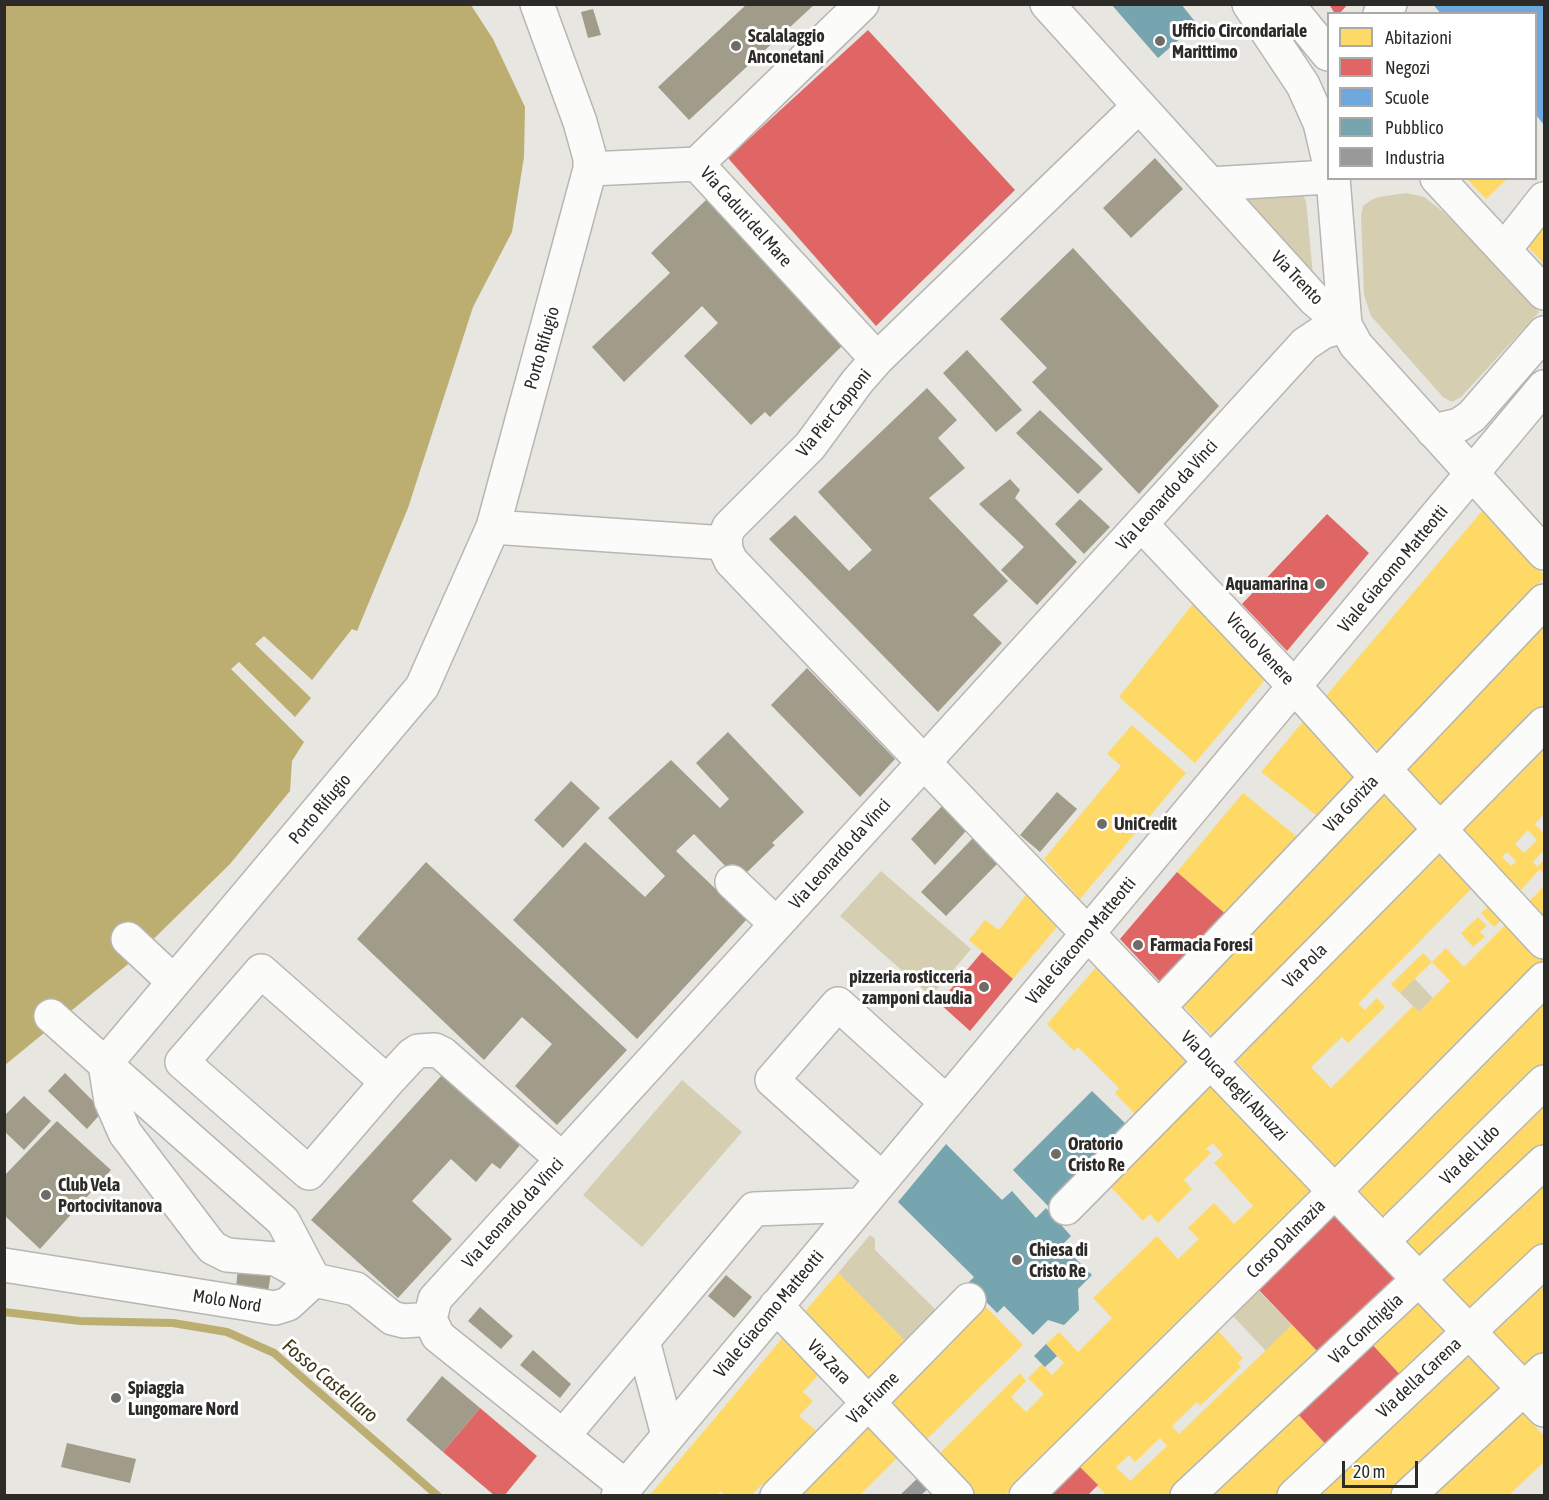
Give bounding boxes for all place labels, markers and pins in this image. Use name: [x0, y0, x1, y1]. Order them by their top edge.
place label: Ufficio Circondariale Marittimo: [1172, 20, 1307, 63]
place label: Scalalaggio Anconetani: [748, 25, 825, 68]
marker: Ufficio Circondariale Marittimo: [1153, 34, 1167, 48]
marker: Scalalaggio Anconetani: [729, 39, 743, 53]
place label: Aquamarina: [1226, 573, 1308, 595]
marker: Aquamarina: [1313, 577, 1327, 591]
place label: UniCredit: [1114, 813, 1177, 835]
marker: UniCredit: [1095, 817, 1109, 831]
place label: Farmacia Foresi: [1150, 934, 1253, 956]
marker: Farmacia Foresi: [1131, 938, 1145, 952]
place label: pizzeria rosticceria zamponi claudia: [849, 966, 972, 1008]
marker: pizzeria rosticceria zamponi claudia: [977, 980, 991, 994]
place label: Oratorio Cristo Re: [1068, 1133, 1125, 1176]
marker: Oratorio Cristo Re: [1049, 1147, 1063, 1161]
place label: Club Vela Portocivitanova: [58, 1174, 162, 1216]
marker: Club Vela Portocivitanova: [39, 1188, 53, 1202]
place label: Chiesa di Cristo Re: [1029, 1239, 1088, 1282]
marker: Chiesa di Cristo Re: [1010, 1253, 1024, 1267]
place label: Spiaggia Lungomare Nord: [128, 1377, 238, 1420]
marker: Spiaggia Lungomare Nord: [109, 1391, 123, 1405]

